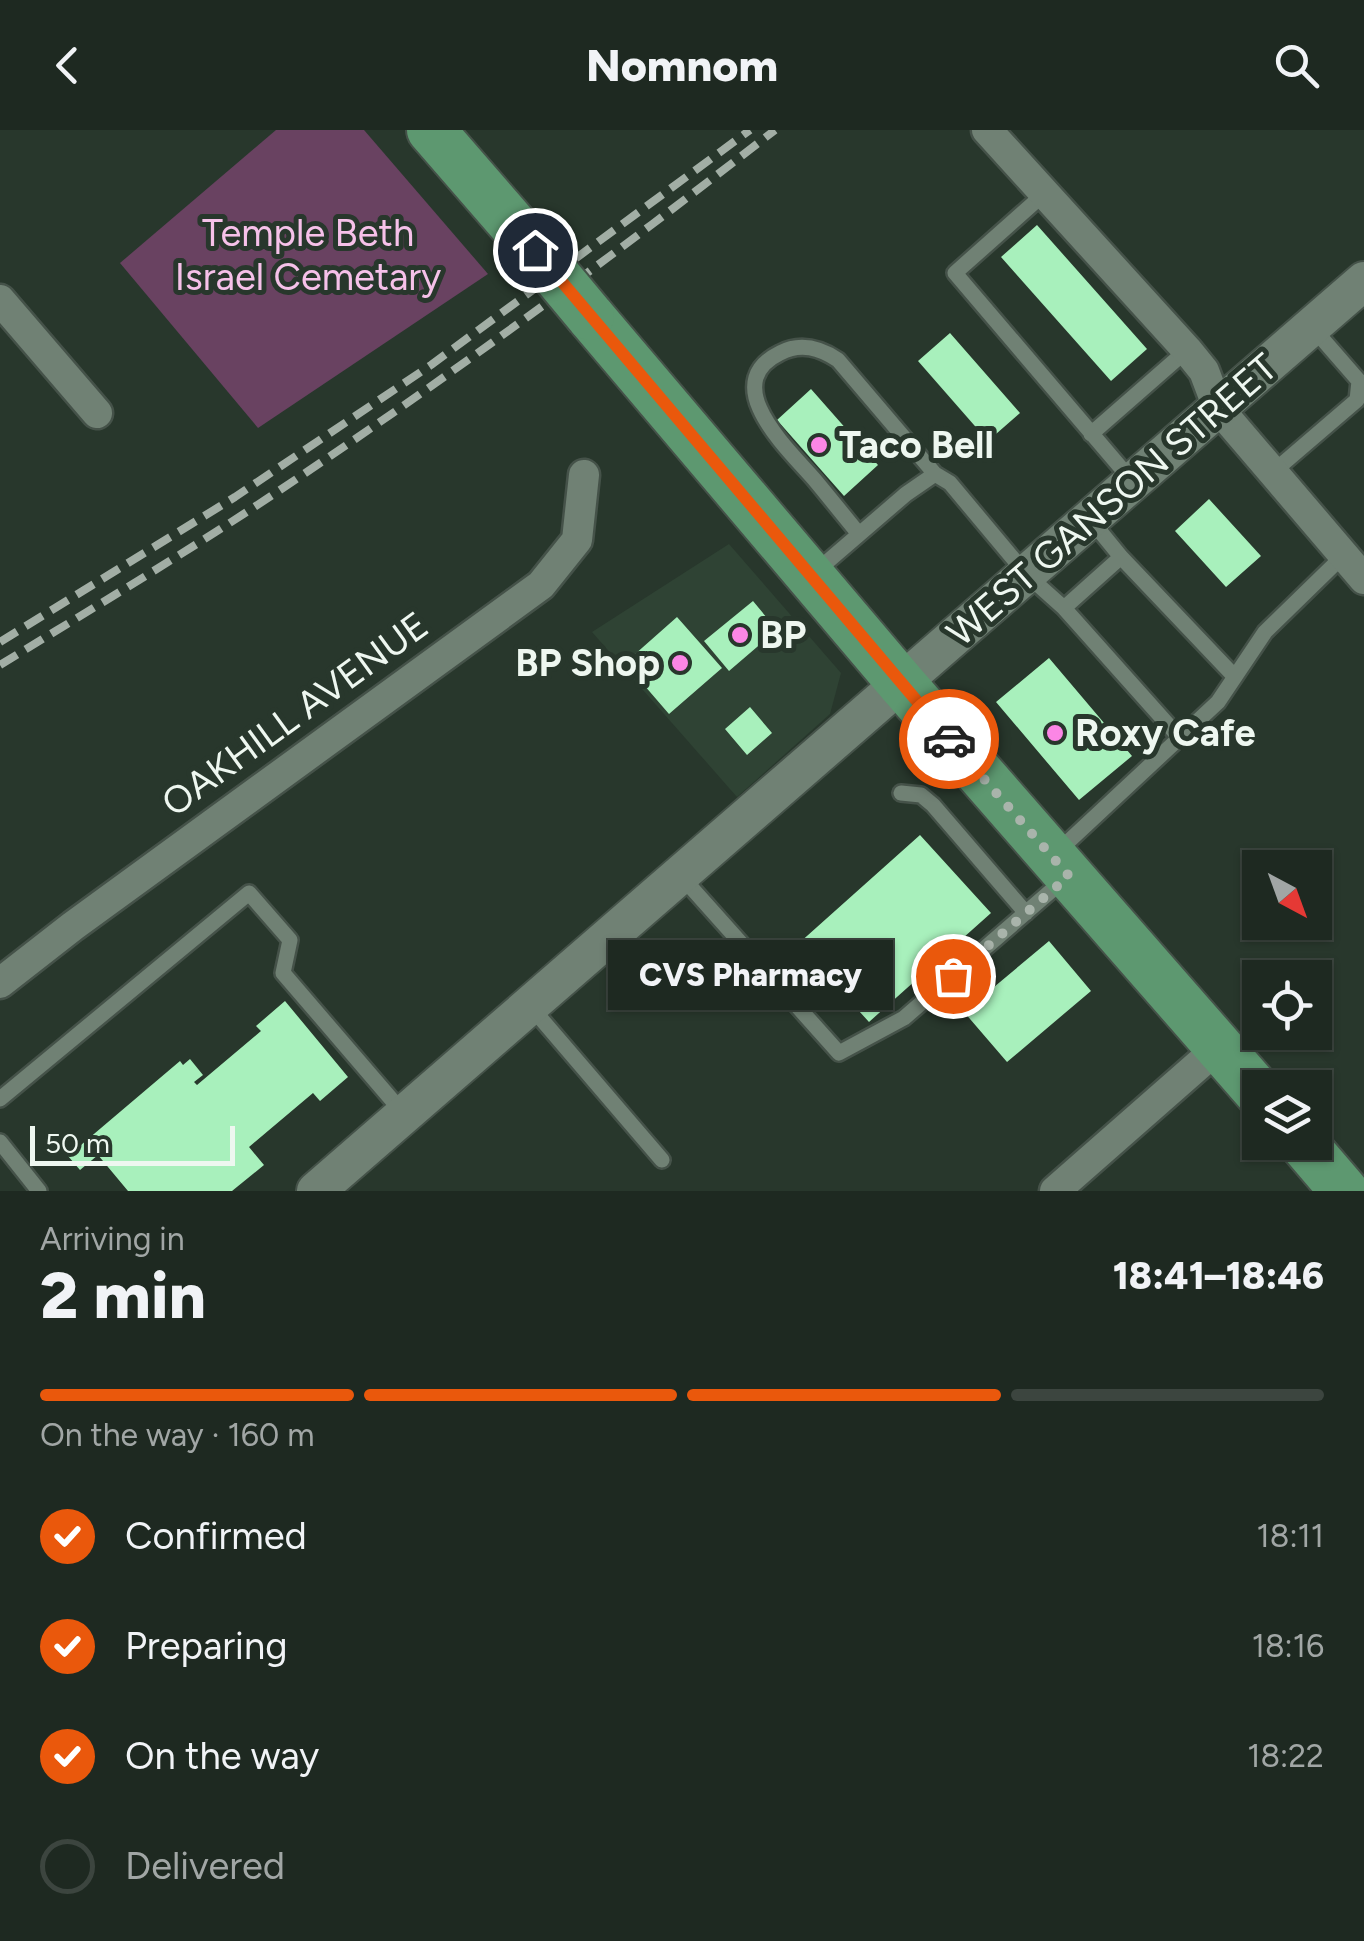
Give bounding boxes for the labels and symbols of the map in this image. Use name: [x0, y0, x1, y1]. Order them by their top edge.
pin: [493, 208, 578, 293]
park label: Temple Beth Israel Cemetary: [175, 210, 441, 300]
street label: WEST GANSON STREET: [938, 344, 1286, 656]
place label: Taco Bell: [839, 422, 994, 468]
marker: Taco Bell: [808, 434, 830, 456]
street label: OAKHILL AVENUE: [153, 602, 437, 826]
place label: BP: [760, 612, 806, 658]
marker: BP: [729, 624, 751, 646]
place label: BP Shop: [515, 640, 660, 686]
marker: BP Shop: [669, 652, 691, 674]
courier: [899, 689, 999, 789]
place label: Roxy Cafe: [1075, 710, 1256, 756]
marker: Roxy Cafe: [1044, 722, 1066, 744]
north arrow: [1242, 850, 1332, 940]
pin: [911, 934, 996, 1019]
callout: CVS Pharmacy: [608, 941, 893, 1011]
scale bar: [30, 1121, 235, 1166]

